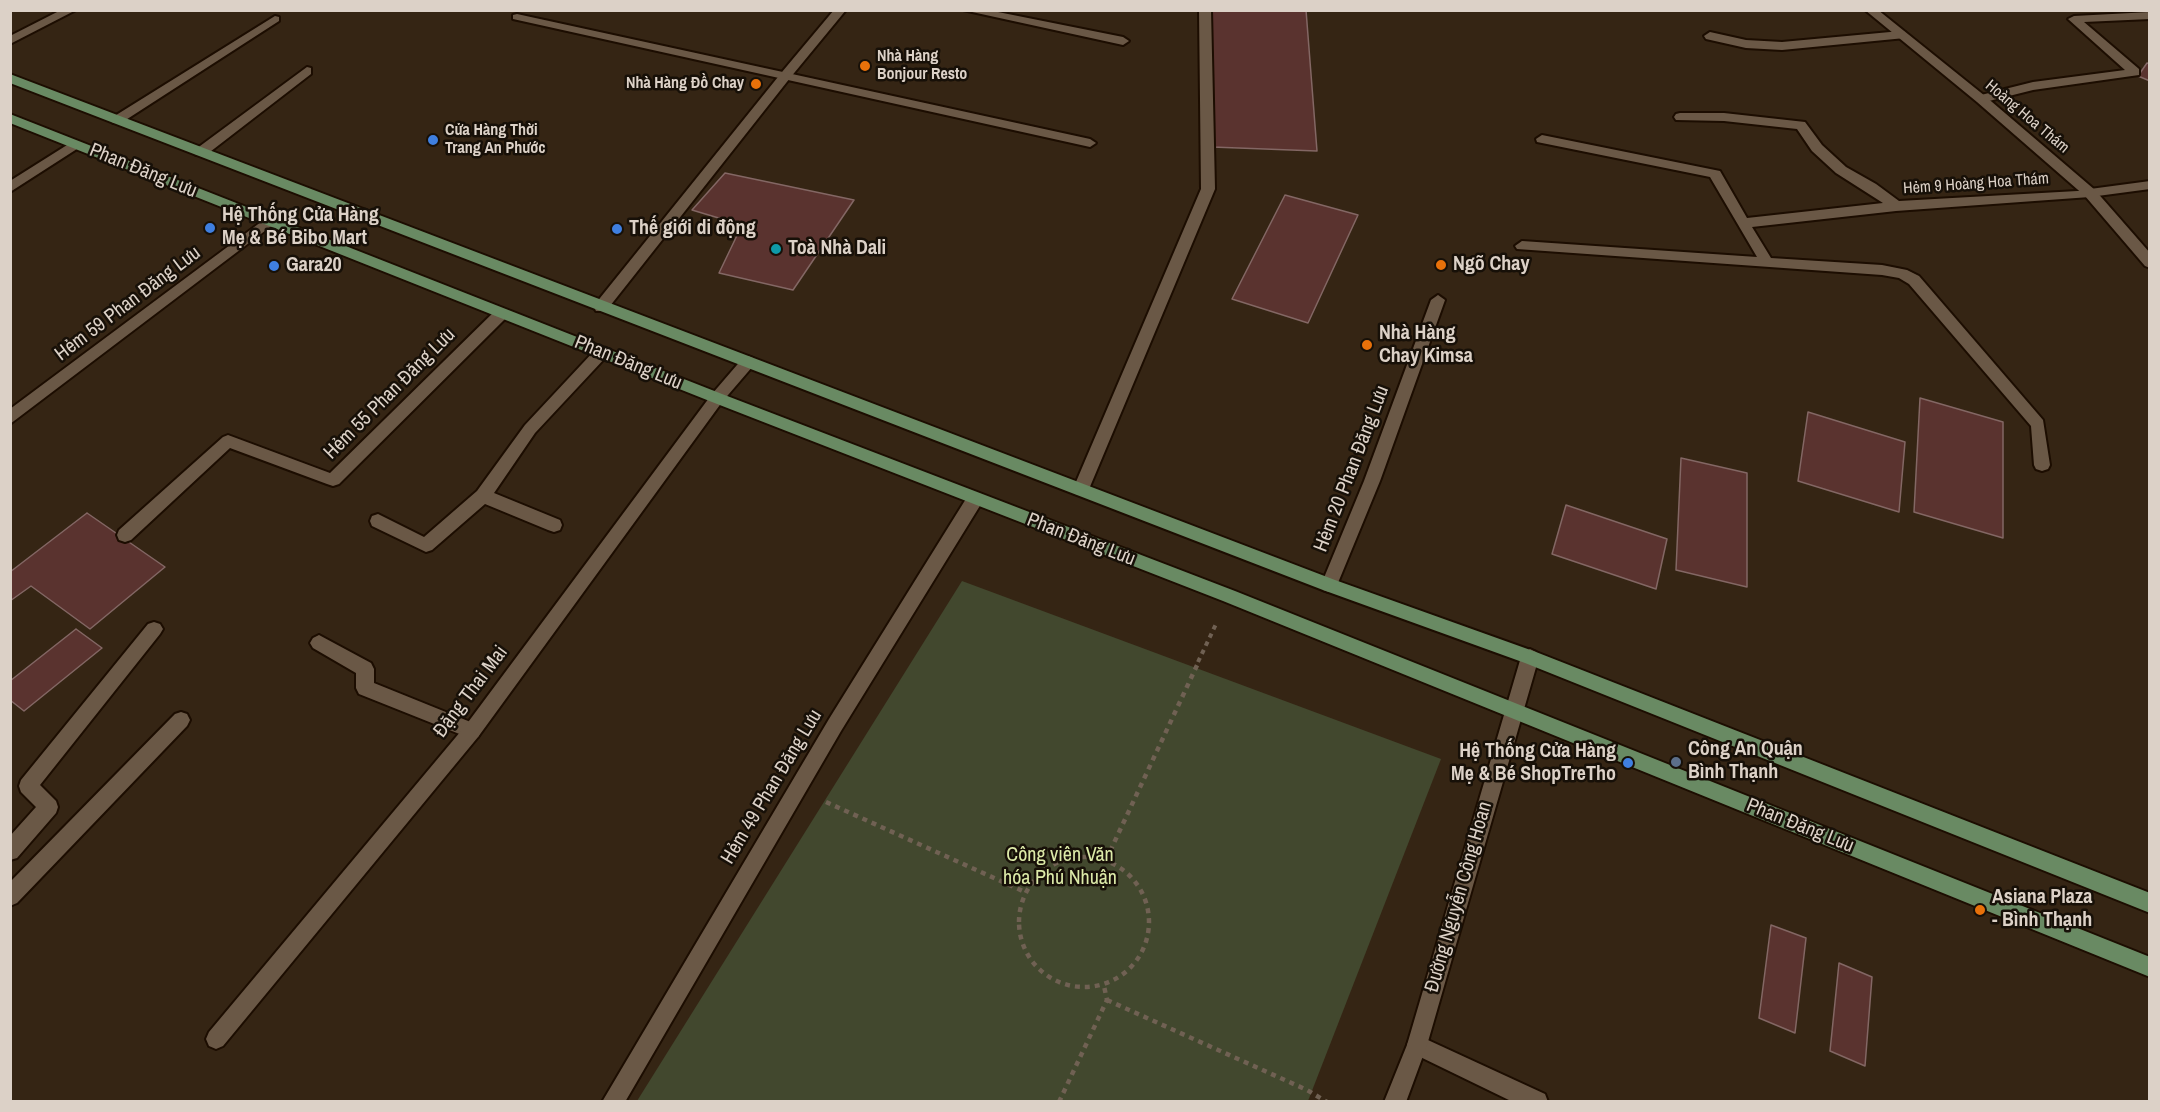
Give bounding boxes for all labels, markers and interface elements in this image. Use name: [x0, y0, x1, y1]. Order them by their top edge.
place label: Nhà Hàng Bonjour Resto: [877, 47, 967, 85]
marker: Nhà Hàng Bonjour Resto: [858, 59, 872, 73]
place label: Nhà Hàng Đồ Chay: [626, 74, 744, 94]
street label: Hoàng Hoa Thám: [1981, 76, 2073, 158]
marker: Nhà Hàng Đồ Chay: [749, 77, 763, 91]
place label: Cửa Hàng Thời Trang An Phước: [445, 121, 546, 159]
marker: Cửa Hàng Thời Trang An Phước: [426, 133, 440, 147]
street label: Phan Đăng Lưu: [86, 139, 200, 203]
street label: Hẻm 9 Hoàng Hoa Thám: [1903, 169, 2049, 199]
place label: Hệ Thống Cửa Hàng Mẹ & Bé Bibo Mart: [222, 204, 379, 251]
place label: Thế giới di động: [629, 217, 756, 241]
marker: Hệ Thống Cửa Hàng Mẹ & Bé Bibo Mart: [203, 221, 217, 235]
marker: Thế giới di động: [610, 222, 624, 236]
place label: Toà Nhà Dali: [788, 237, 886, 261]
street label: Hẻm 59 Phan Đăng Lưu: [51, 241, 205, 367]
marker: Toà Nhà Dali: [769, 242, 783, 256]
place label: Ngõ Chay: [1453, 253, 1530, 277]
place label: Gara20: [286, 254, 342, 278]
marker: Ngõ Chay: [1434, 258, 1448, 272]
marker: Gara20: [267, 259, 281, 273]
place label: Nhà Hàng Chay Kimsa: [1379, 322, 1473, 369]
street label: Hẻm 55 Phan Đăng Lưu: [319, 323, 461, 465]
street label: Phan Đăng Lưu: [571, 331, 685, 395]
marker: Nhà Hàng Chay Kimsa: [1360, 338, 1374, 352]
street label: Hẻm 20 Phan Đăng Lưu: [1309, 383, 1395, 555]
street label: Phan Đăng Lưu: [1023, 508, 1139, 572]
street label: Đặng Thai Mai: [429, 641, 513, 743]
street label: Hẻm 49 Phan Đăng Lưu: [716, 705, 828, 869]
place label: Công An Quận Bình Thạnh: [1688, 738, 1803, 785]
place label: Hệ Thống Cửa Hàng Mẹ & Bé ShopTreTho: [1451, 740, 1616, 787]
marker: Công An Quận Bình Thạnh: [1669, 755, 1683, 769]
marker: Hệ Thống Cửa Hàng Mẹ & Bé ShopTreTho: [1621, 756, 1635, 770]
street label: Phan Đăng Lưu: [1743, 794, 1857, 858]
street label: Đường Nguyễn Công Hoan: [1420, 799, 1498, 995]
park label: Công viên Văn hóa Phú Nhuận: [1003, 844, 1117, 891]
place label: Asiana Plaza - Bình Thạnh: [1992, 886, 2092, 933]
marker: Asiana Plaza - Bình Thạnh: [1973, 903, 1987, 917]

